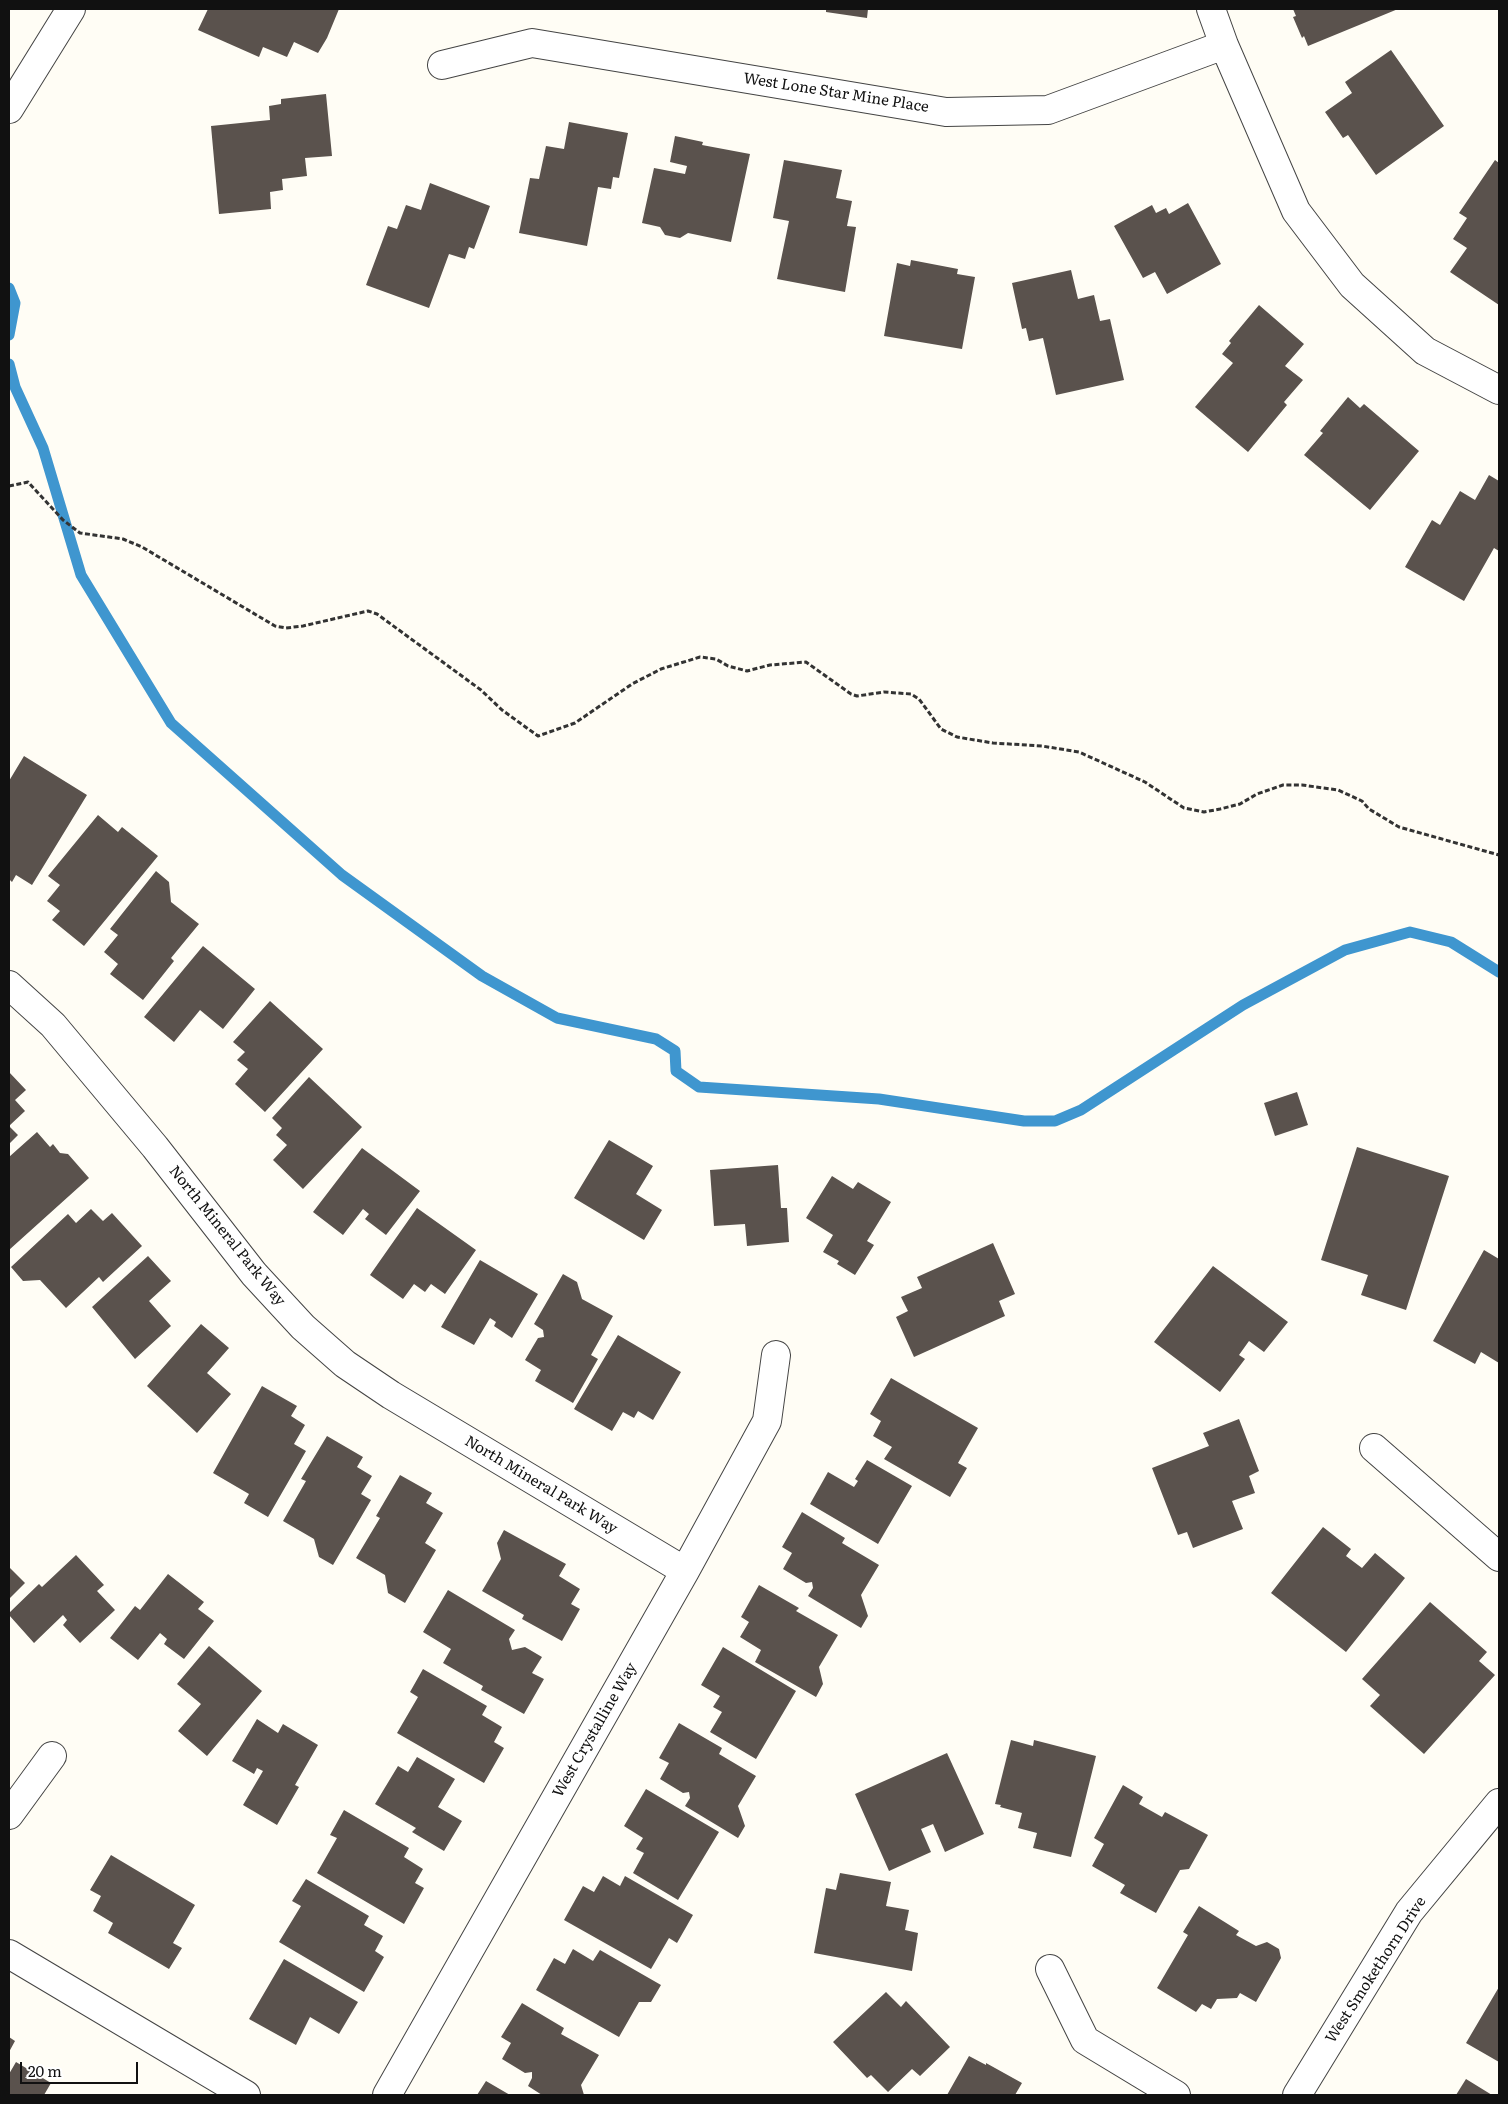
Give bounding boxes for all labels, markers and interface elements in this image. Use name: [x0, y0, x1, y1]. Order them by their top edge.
street label: West Lone Star Mine Place: [742, 69, 930, 117]
street label: North Mineral Park Way: [165, 1162, 289, 1310]
street label: North Mineral Park Way: [461, 1432, 621, 1538]
street label: West Crystalline Way: [549, 1659, 641, 1801]
street label: West Smokethorn Drive: [1322, 1893, 1430, 2047]
scale bar: [22, 2052, 140, 2084]
text: 20 m: [28, 2059, 62, 2082]

